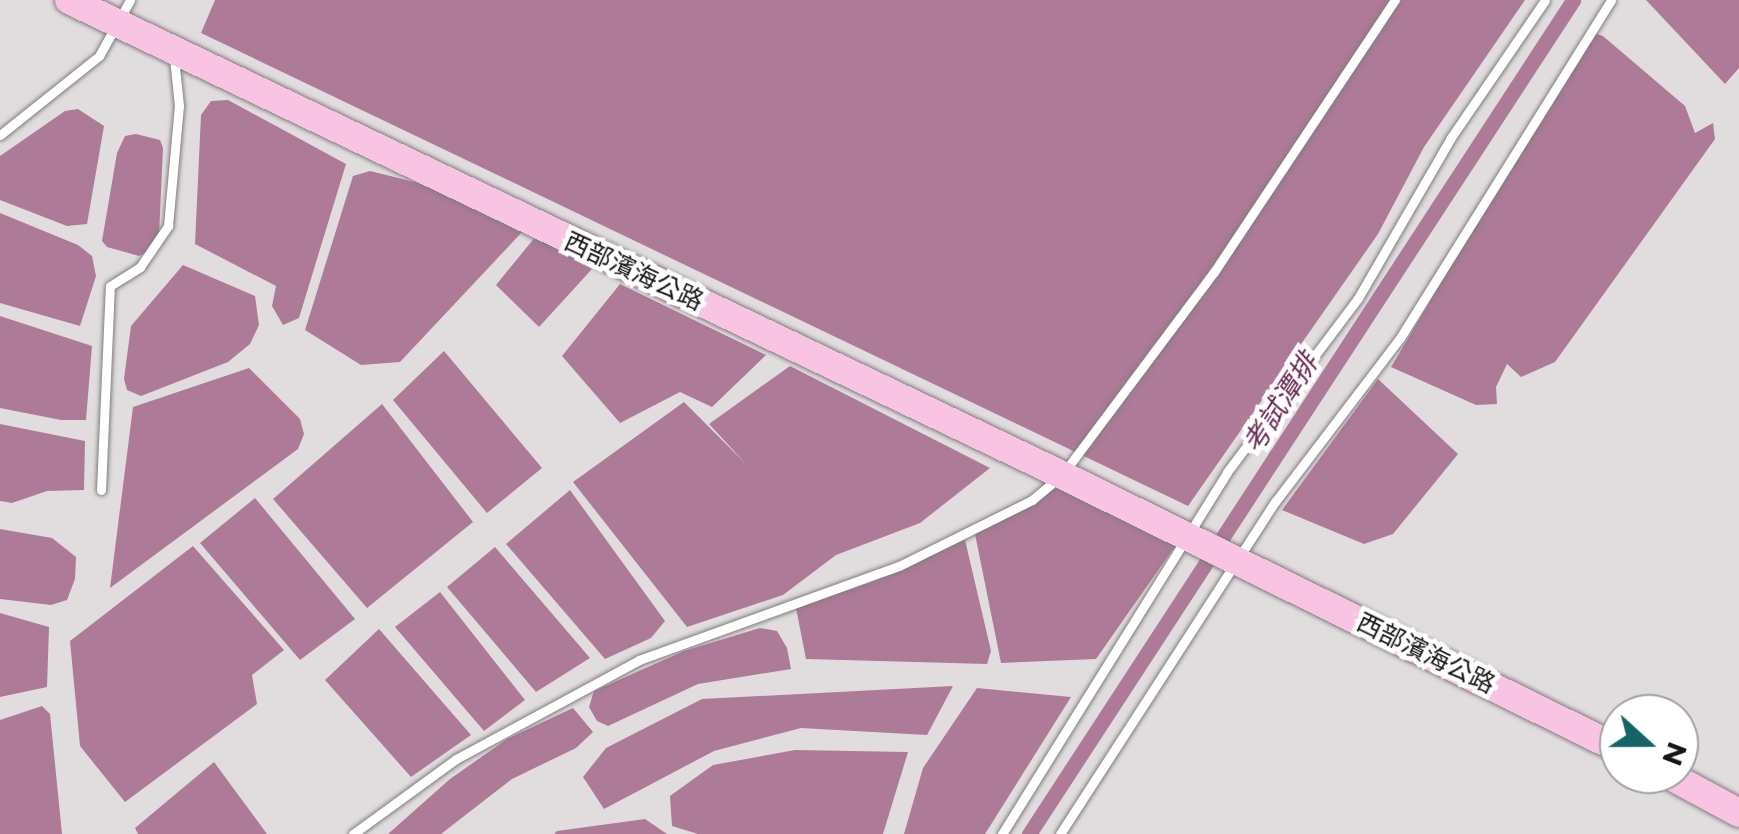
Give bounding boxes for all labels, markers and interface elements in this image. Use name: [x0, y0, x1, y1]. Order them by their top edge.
street label: 西部濱海公路: [560, 226, 708, 316]
water label: 考試潭排: [1235, 347, 1325, 459]
street label: 西部濱海公路: [1352, 607, 1500, 699]
north arrow: [1599, 694, 1699, 794]
text: N: [1655, 737, 1695, 771]

